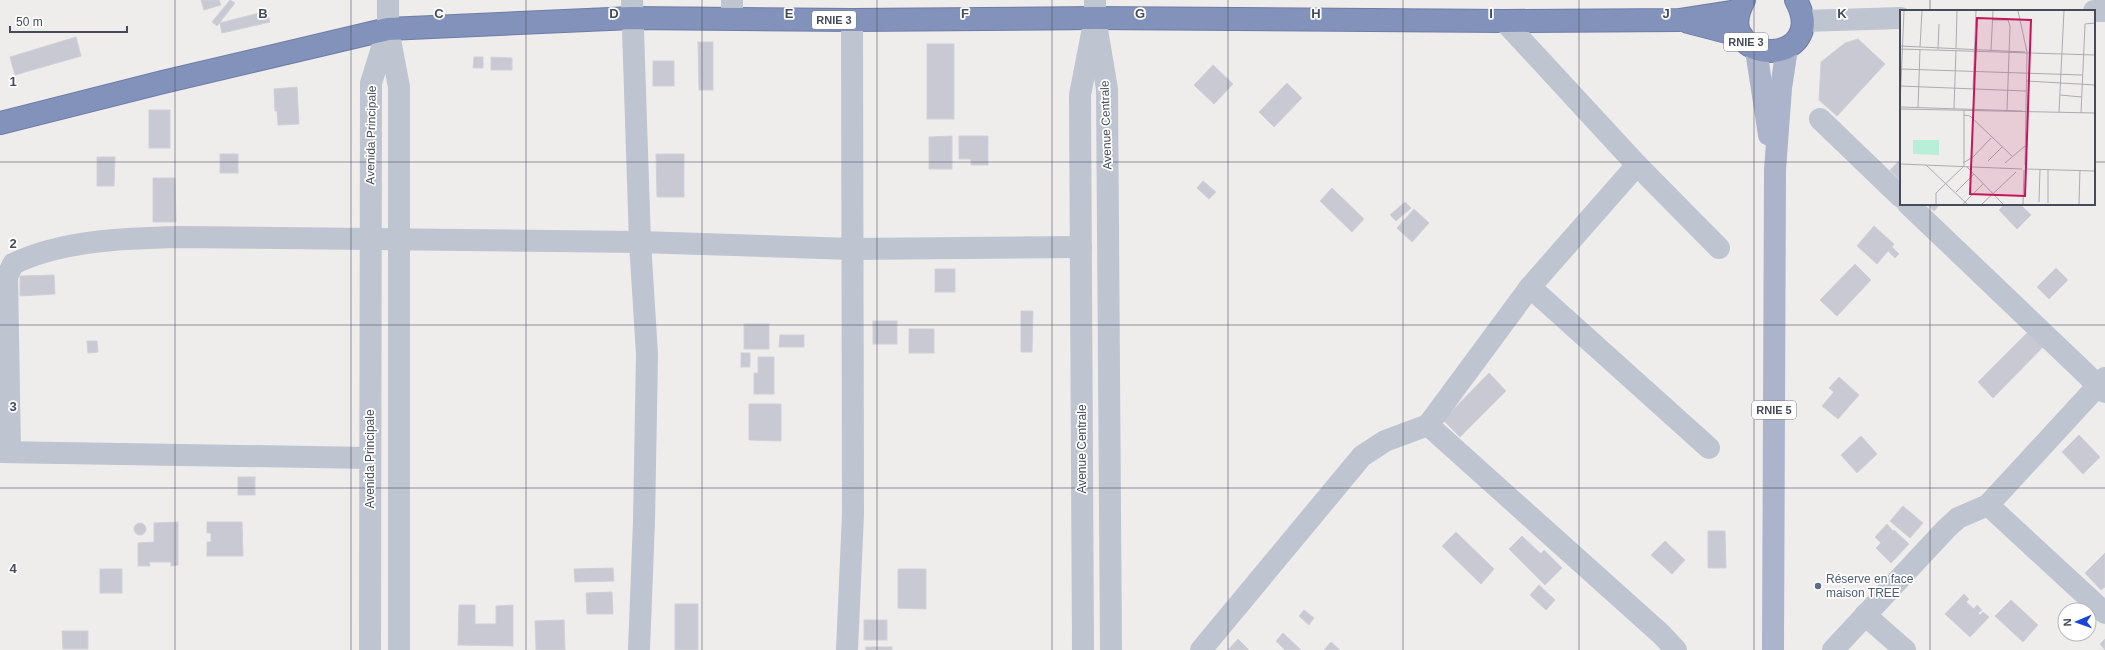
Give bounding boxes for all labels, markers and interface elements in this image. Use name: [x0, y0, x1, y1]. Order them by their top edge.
text: B: [258, 6, 268, 21]
text: C: [434, 6, 444, 21]
text: D: [609, 6, 619, 21]
text: E: [785, 6, 794, 21]
text: F: [961, 6, 969, 21]
text: G: [1135, 6, 1145, 21]
text: H: [1311, 6, 1321, 21]
text: I: [1489, 6, 1493, 21]
text: J: [1662, 6, 1670, 21]
text: K: [1837, 6, 1847, 21]
scale bar: [10, 8, 127, 34]
inset map: [1900, 10, 2095, 205]
road number: RNIE 3: [812, 11, 856, 29]
text: 50 m: [16, 15, 43, 29]
road number: RNIE 3: [1724, 33, 1768, 51]
text: 1: [9, 74, 17, 89]
street label: Avenue Centrale: [1097, 80, 1115, 170]
street label: Avenida Principale: [363, 85, 379, 185]
text: 2: [9, 236, 17, 251]
text: 3: [9, 399, 17, 414]
road number: RNIE 5: [1752, 401, 1796, 419]
street label: Avenue Centrale: [1075, 404, 1089, 494]
street label: Avenida Principale: [363, 409, 377, 509]
text: 4: [9, 561, 17, 576]
place label: Réserve en face maison TREE: [1826, 572, 1914, 600]
marker: Réserve en face maison TREE: [1813, 581, 1823, 591]
north arrow: [2057, 602, 2097, 642]
text: N: [2061, 618, 2073, 627]

